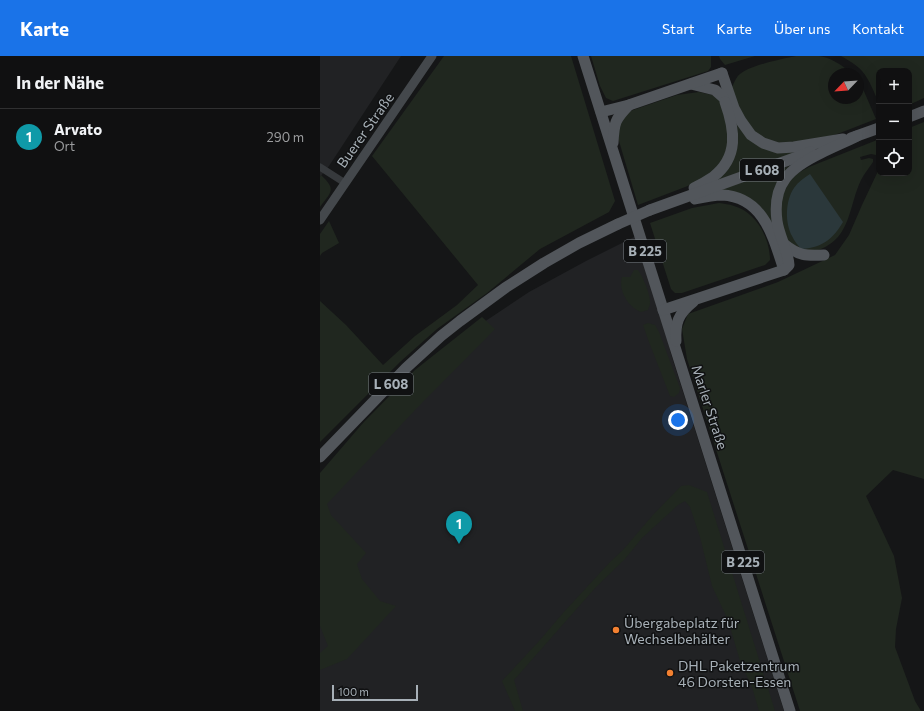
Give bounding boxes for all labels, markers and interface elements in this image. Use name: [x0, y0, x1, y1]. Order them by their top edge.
text: Karte: [20, 17, 69, 40]
text: Start: [662, 20, 695, 37]
text: Karte: [717, 20, 752, 37]
text: Über uns: [774, 20, 830, 37]
text: Kontakt: [852, 20, 904, 37]
north arrow: [828, 68, 864, 104]
map controls: [876, 68, 912, 176]
button: +: [876, 68, 912, 104]
text: In der Nähe: [16, 72, 104, 93]
street label: Buerer Straße: [333, 89, 397, 171]
button: −: [876, 104, 912, 140]
text: Arvato: [54, 120, 102, 138]
text: 1: [26, 129, 32, 145]
text: 290 m: [267, 129, 304, 145]
text: Ort: [54, 138, 75, 154]
button: locate: [876, 140, 912, 176]
road number: L 608: [740, 159, 784, 181]
road number: B 225: [624, 240, 666, 262]
street label: Marler Straße: [688, 363, 732, 451]
road number: L 608: [369, 373, 413, 395]
your location: [668, 410, 688, 430]
pin: 1: [446, 511, 472, 544]
road number: B 225: [722, 551, 764, 573]
place label: Übergabeplatz für Wechselbehälter: [624, 614, 740, 647]
marker: Übergabeplatz für Wechselbehälter: [611, 625, 621, 635]
place label: DHL Paketzentrum 46 Dorsten-Essen: [678, 657, 800, 690]
marker: DHL Paketzentrum 46 Dorsten-Essen: [665, 668, 675, 678]
scale bar: [332, 683, 418, 702]
text: 100 m: [338, 685, 369, 698]

